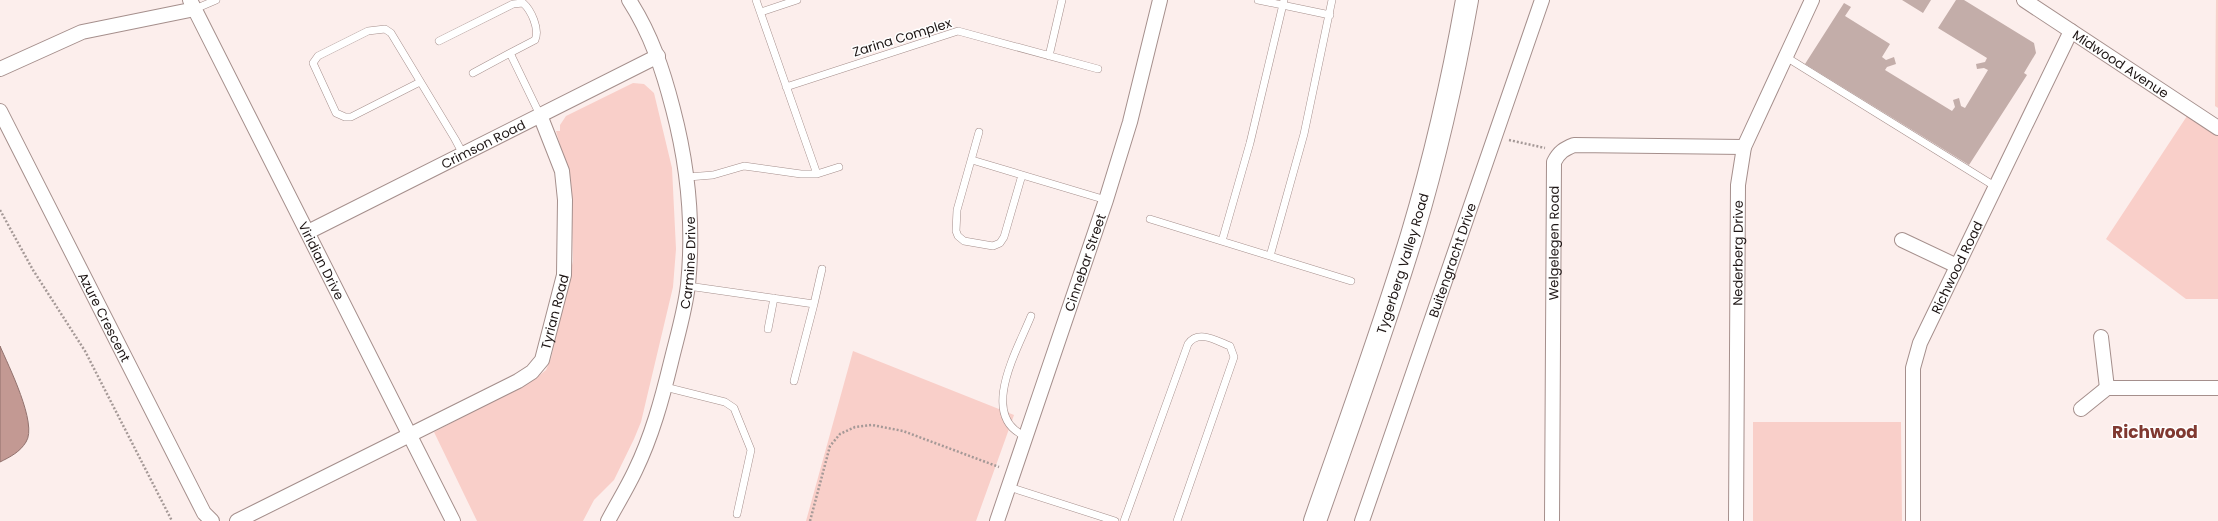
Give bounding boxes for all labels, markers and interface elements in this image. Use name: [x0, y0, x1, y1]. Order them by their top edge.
street label: Zarina Complex: [850, 13, 955, 62]
street label: Midwood Avenue: [2069, 26, 2172, 103]
street label: Crimson Road: [438, 115, 529, 174]
street label: Welgelegen Road: [1544, 186, 1564, 300]
street label: Tygerberg Valley Road: [1372, 191, 1434, 337]
street label: Buitengracht Drive: [1424, 200, 1481, 320]
street label: Nederberg Drive: [1728, 200, 1748, 306]
street label: Cinnebar Street: [1060, 211, 1111, 314]
street label: Carmine Drive: [675, 216, 700, 311]
street label: Richwood Road: [1927, 218, 1988, 317]
street label: Viridian Drive: [293, 219, 349, 303]
street label: Azure Crescent: [73, 269, 135, 366]
street label: Tyrian Road: [536, 272, 574, 352]
district label: Richwood: [2112, 420, 2198, 444]

